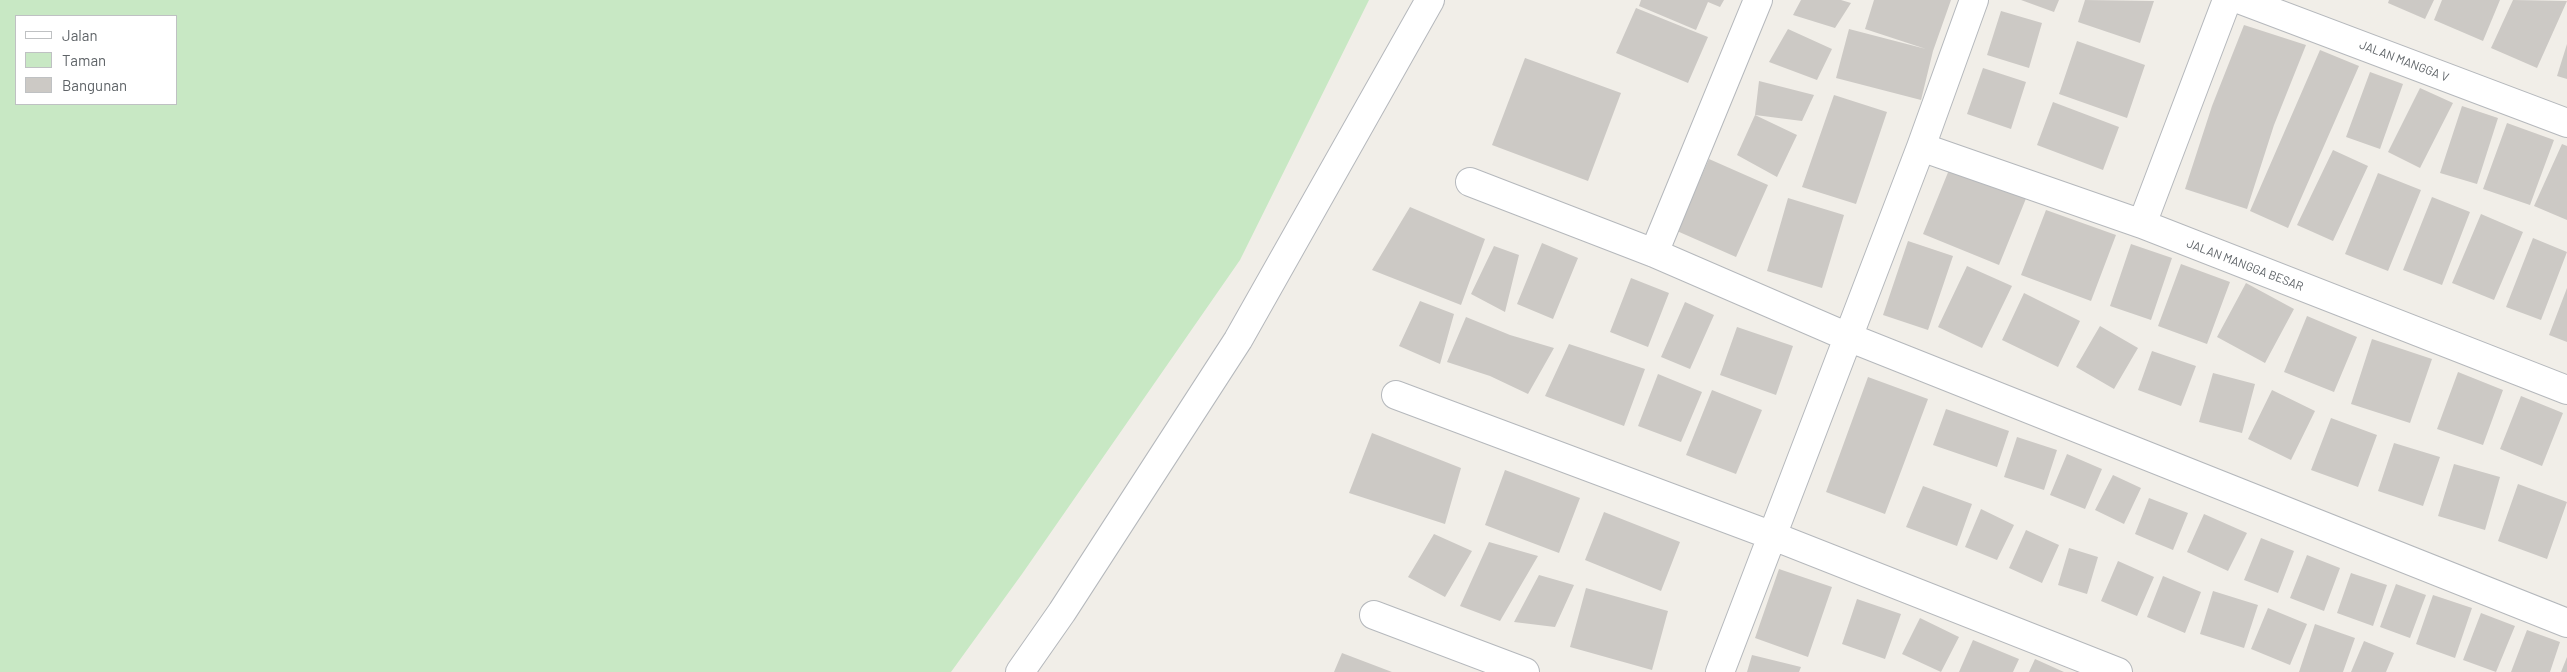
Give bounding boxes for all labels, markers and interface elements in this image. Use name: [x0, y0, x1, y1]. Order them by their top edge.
legend: [15, 15, 178, 105]
text: Jalan: [62, 26, 98, 44]
street label: JALAN MANGGA V: [2357, 37, 2451, 85]
text: Taman: [62, 51, 106, 69]
text: Bangunan: [62, 76, 127, 94]
street label: JALAN MANGGA BESAR: [2185, 236, 2305, 294]

